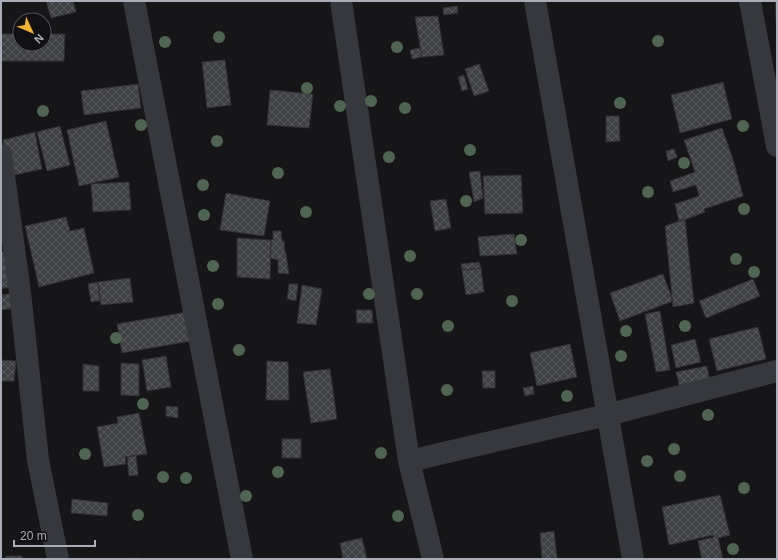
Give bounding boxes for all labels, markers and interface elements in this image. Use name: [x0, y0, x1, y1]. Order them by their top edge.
north arrow: [12, 12, 52, 52]
text: N: [32, 32, 46, 46]
scale bar: [14, 522, 95, 548]
text: 20 m: [20, 529, 47, 543]

